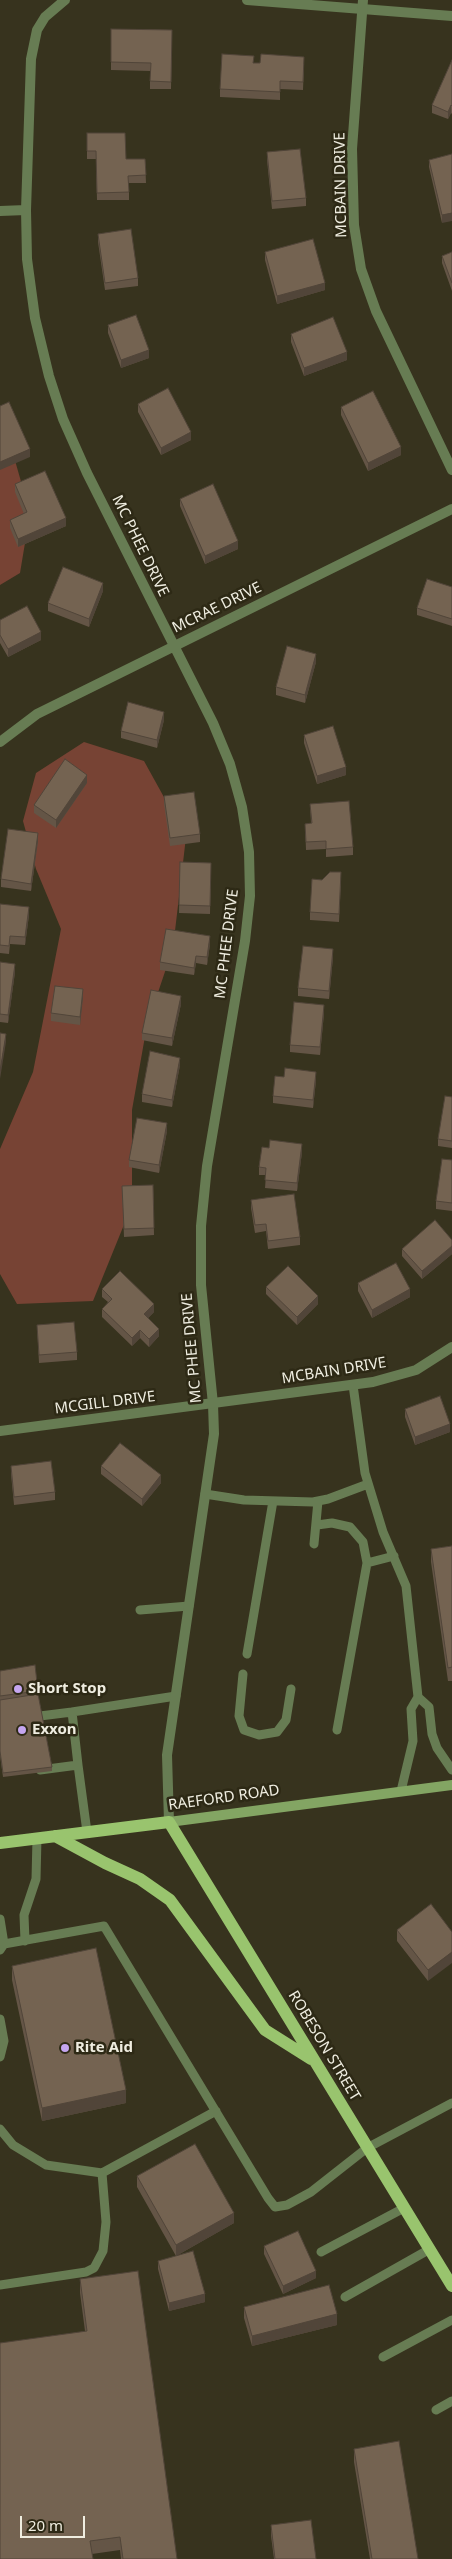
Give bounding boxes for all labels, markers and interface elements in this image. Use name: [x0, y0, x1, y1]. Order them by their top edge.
street label: MCBAIN DRIVE: [331, 132, 351, 238]
street label: MC PHEE DRIVE: [108, 492, 172, 600]
street label: MCRAE DRIVE: [169, 579, 265, 637]
street label: MC PHEE DRIVE: [211, 888, 243, 1000]
street label: MC PHEE DRIVE: [178, 1292, 206, 1404]
street label: MCBAIN DRIVE: [280, 1354, 388, 1388]
street label: MCGILL DRIVE: [54, 1388, 156, 1418]
place label: Short Stop: [28, 1680, 106, 1698]
marker: Short Stop: [12, 1683, 24, 1695]
place label: Exxon: [32, 1721, 77, 1739]
marker: Exxon: [16, 1724, 28, 1736]
street label: RAEFORD ROAD: [167, 1781, 281, 1815]
street label: ROBESON STREET: [284, 1988, 364, 2104]
place label: Rite Aid: [75, 2039, 133, 2057]
marker: Rite Aid: [59, 2042, 71, 2054]
scale bar: [22, 2506, 88, 2538]
text: 20 m: [28, 2515, 63, 2535]

